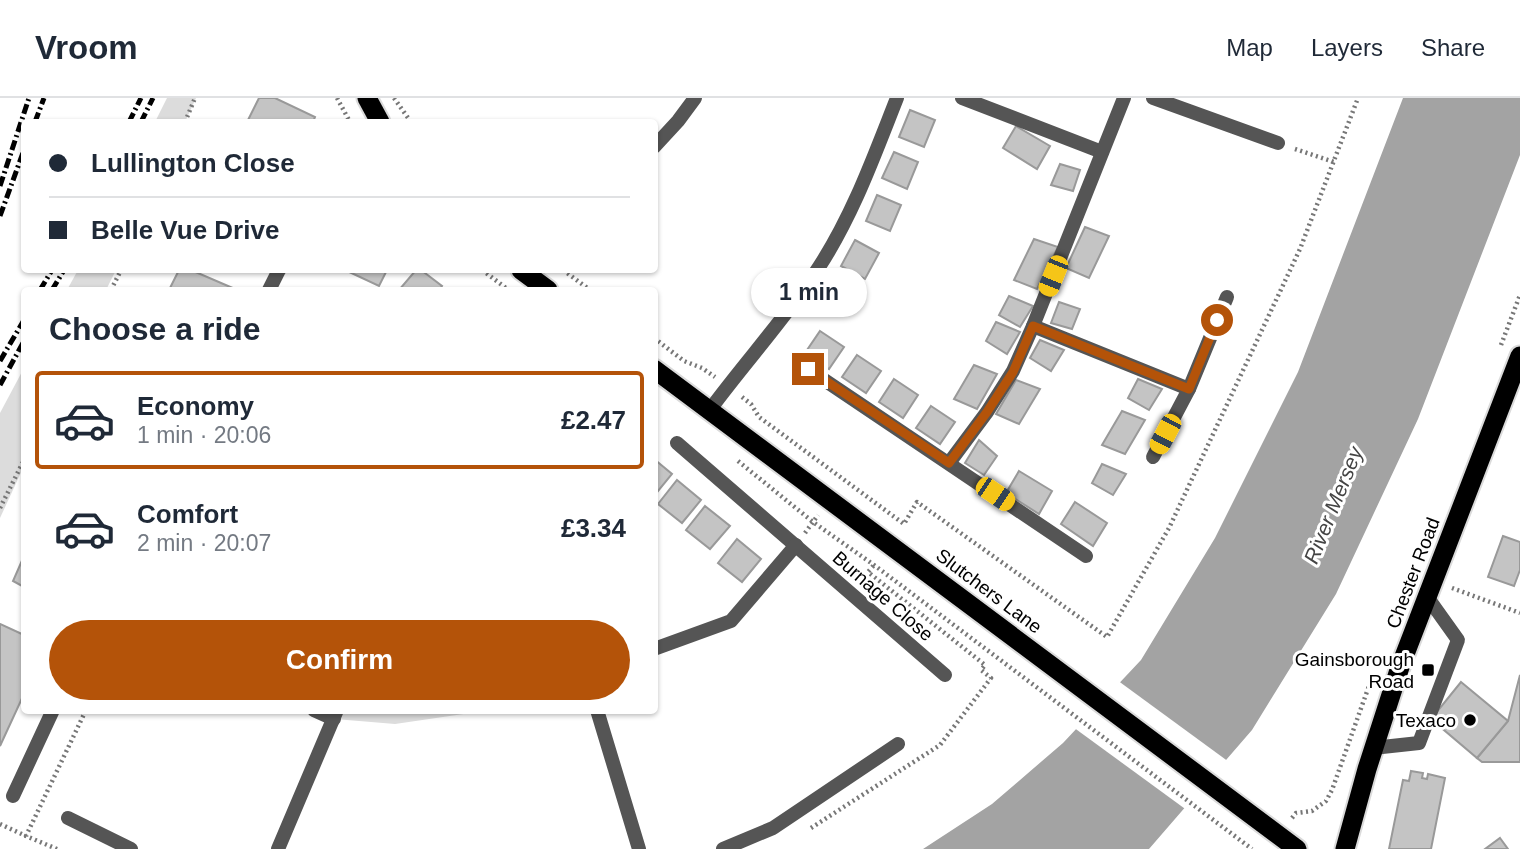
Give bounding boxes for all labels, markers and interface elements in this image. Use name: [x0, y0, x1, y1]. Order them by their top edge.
text: Vroom: [35, 29, 138, 66]
text: Map: [1226, 34, 1273, 61]
text: Layers: [1311, 34, 1383, 61]
text: Share: [1421, 34, 1485, 61]
text: Lullington Close: [91, 148, 295, 178]
text: Belle Vue Drive: [91, 215, 279, 245]
car: [1036, 253, 1071, 299]
callout: 1 min: [750, 268, 866, 316]
text: 1 min: [779, 279, 839, 305]
route start: [1201, 304, 1233, 336]
text: Choose a ride: [49, 311, 261, 347]
route end: [792, 353, 824, 385]
icon: car: [53, 389, 116, 452]
text: Economy: [137, 391, 254, 421]
text: £2.47: [561, 405, 626, 435]
car: [1146, 411, 1185, 457]
text: 1 min · 20:06: [137, 422, 271, 448]
water label: River Mersey: [1299, 442, 1367, 567]
car: [972, 474, 1019, 514]
icon: car: [53, 497, 116, 560]
text: Comfort: [137, 499, 238, 529]
text: £3.34: [561, 513, 626, 543]
street label: Chester Road: [1382, 515, 1444, 631]
text: 2 min · 20:07: [137, 530, 271, 556]
street label: Slutchers Lane: [932, 544, 1046, 638]
street label: Burnage Close: [829, 547, 937, 645]
button: Confirm: [49, 620, 630, 700]
place label: Gainsborough Road: [1295, 649, 1414, 692]
marker: Gainsborough Road: [1420, 662, 1436, 678]
place label: Texaco: [1396, 710, 1456, 731]
marker: Texaco: [1462, 712, 1478, 728]

